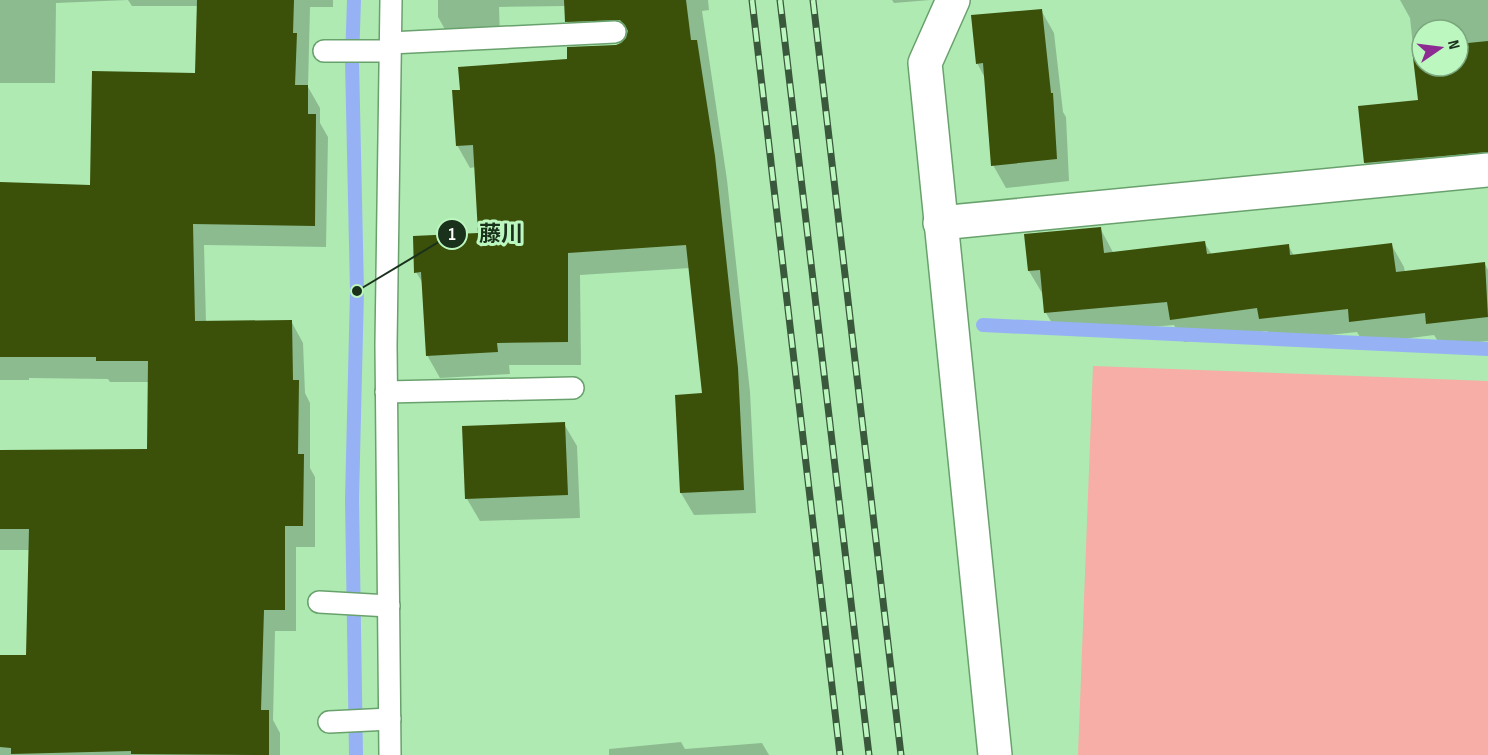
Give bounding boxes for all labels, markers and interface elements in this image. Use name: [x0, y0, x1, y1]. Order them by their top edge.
north arrow: [1410, 18, 1470, 78]
text: N: [1443, 38, 1463, 51]
callout: 藤川: [437, 214, 535, 254]
text: 藤川: [479, 221, 523, 248]
text: 1: [448, 224, 456, 245]

